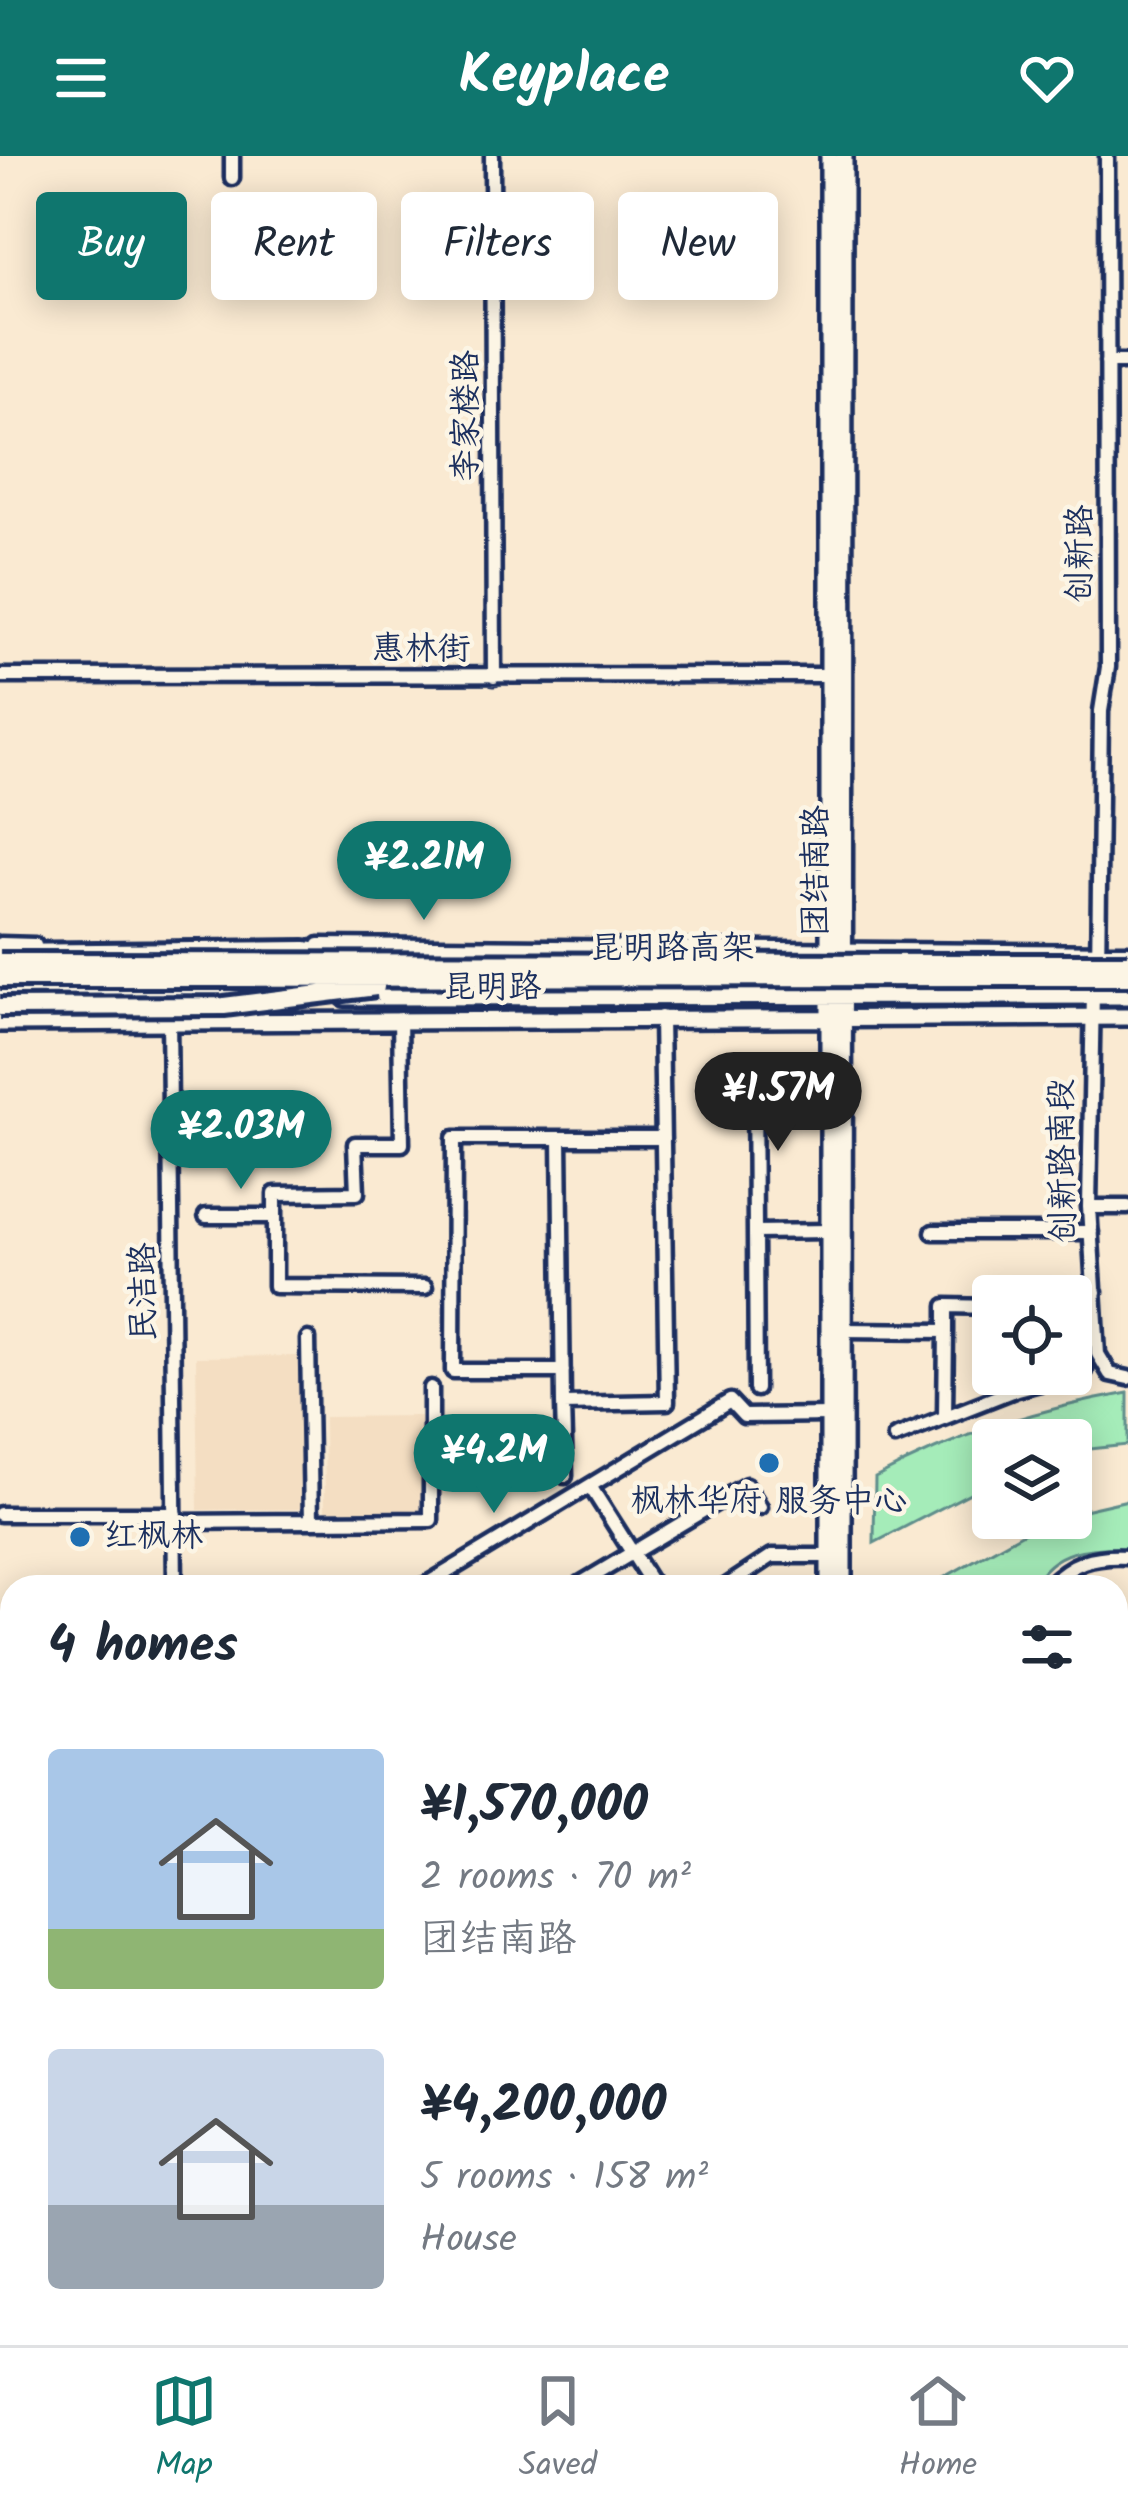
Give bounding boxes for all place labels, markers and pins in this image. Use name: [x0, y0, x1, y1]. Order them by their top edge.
pin: ¥2.21M: [326, 821, 522, 923]
pin: ¥1.57M: [680, 1052, 876, 1154]
pin: ¥2.03M: [143, 1090, 339, 1192]
pin: ¥4.2M: [410, 1414, 578, 1516]
marker: 枫林华府 服务中心: [756, 1450, 782, 1476]
place label: 枫林华府 服务中心: [630, 1476, 908, 1529]
place label: 红枫林: [104, 1511, 203, 1564]
marker: 红枫林: [67, 1524, 93, 1550]

